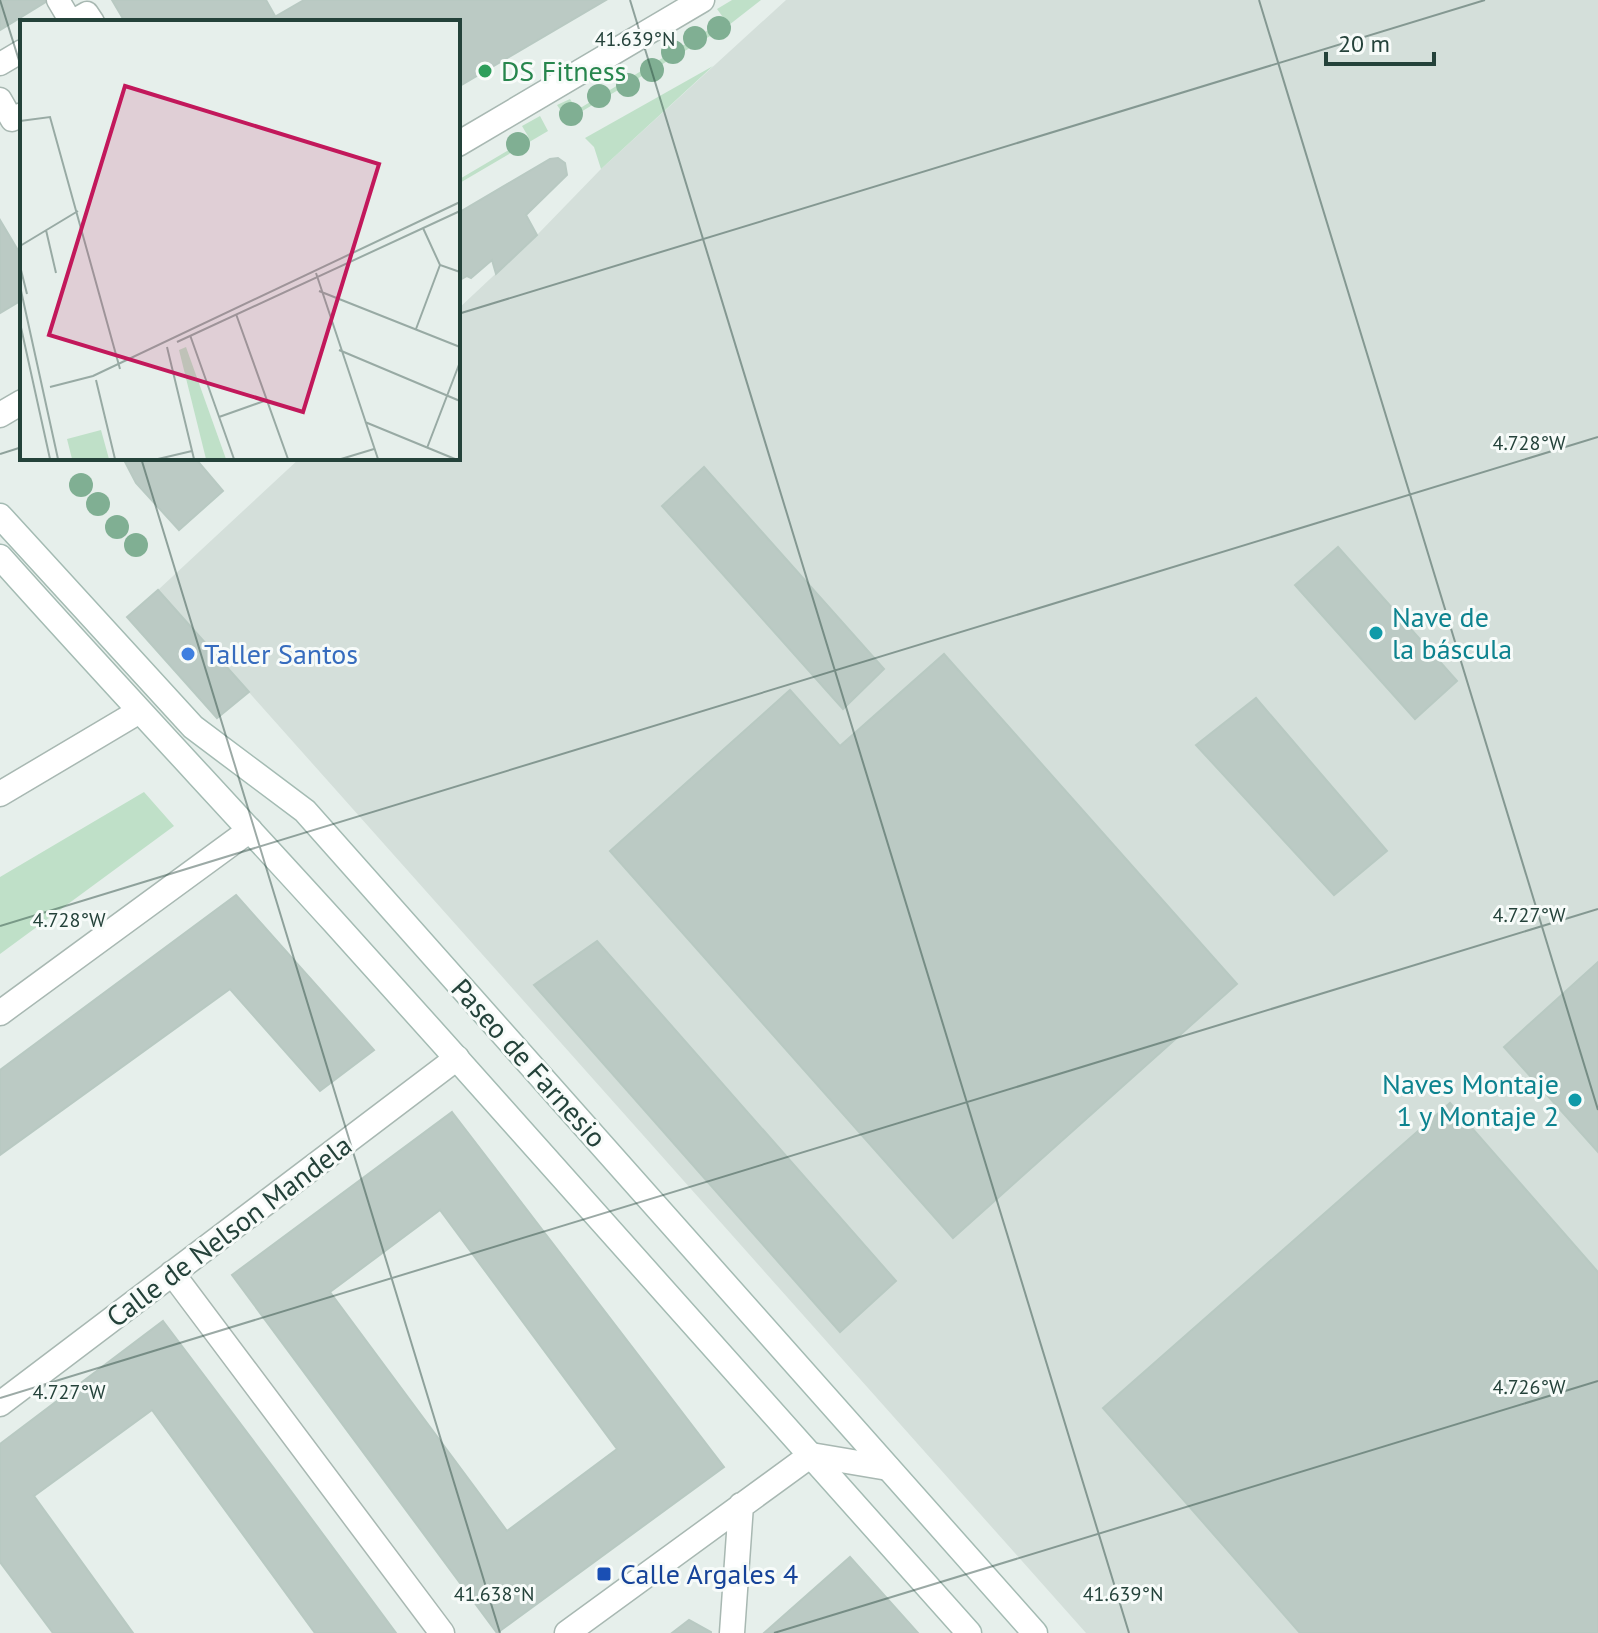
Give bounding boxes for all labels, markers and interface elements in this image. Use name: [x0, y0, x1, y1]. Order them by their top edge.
scale bar: [1326, 16, 1434, 66]
inset map: [20, 20, 460, 460]
text: 41.639°N: [595, 26, 675, 52]
text: 20 m: [1338, 28, 1390, 59]
place label: DS Fitness: [501, 52, 626, 89]
marker: DS Fitness: [476, 62, 494, 80]
text: 4.728°W: [1493, 430, 1566, 456]
place label: Nave de la báscula: [1392, 598, 1512, 667]
marker: Nave de la báscula: [1367, 624, 1385, 642]
place label: Taller Santos: [204, 635, 358, 672]
marker: Taller Santos: [179, 645, 197, 663]
text: 4.727°W: [1493, 902, 1566, 928]
text: 4.728°W: [33, 907, 106, 933]
street label: Paseo de Farnesio: [444, 970, 615, 1155]
place label: Naves Montaje 1 y Montaje 2: [1382, 1065, 1559, 1134]
marker: Naves Montaje 1 y Montaje 2: [1566, 1091, 1584, 1109]
street label: Calle de Nelson Mandela: [99, 1126, 359, 1335]
text: 4.726°W: [1493, 1374, 1566, 1400]
text: 4.727°W: [33, 1379, 106, 1405]
place label: Calle Argales 4: [620, 1555, 798, 1592]
marker: Calle Argales 4: [595, 1565, 613, 1583]
text: 41.638°N: [454, 1581, 534, 1607]
text: 41.639°N: [1083, 1581, 1163, 1607]

